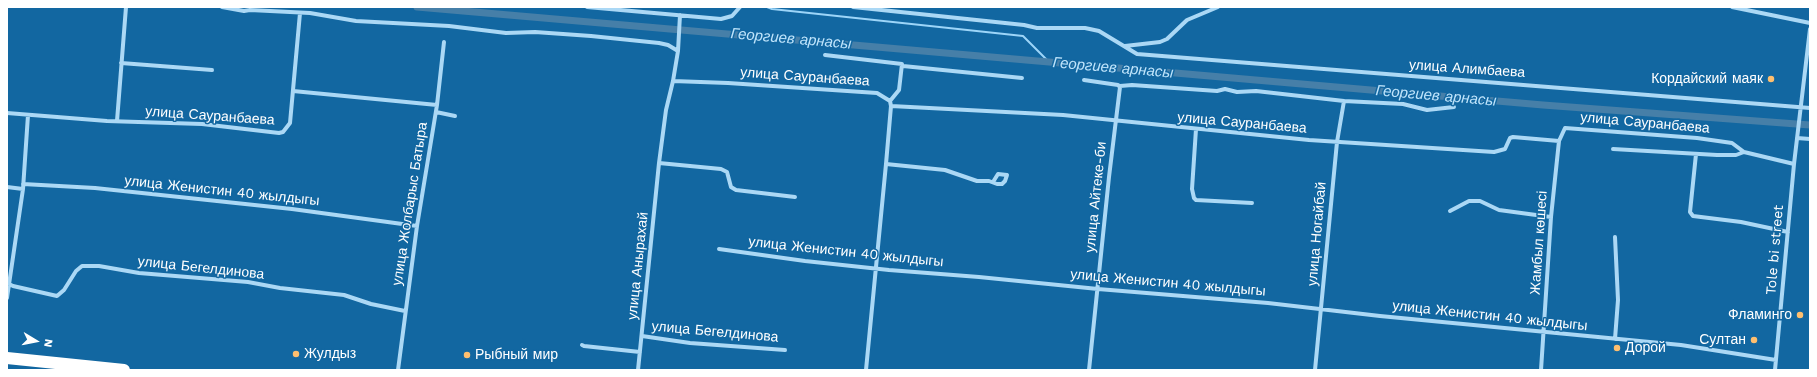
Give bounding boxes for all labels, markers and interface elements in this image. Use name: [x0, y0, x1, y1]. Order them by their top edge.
water label: Георгиев арнасы: [730, 25, 852, 53]
water label: Георгиев арнасы: [1052, 54, 1174, 82]
street label: улица Алимбаева: [1408, 57, 1526, 81]
street label: улица Сауранбаева: [740, 64, 870, 90]
place label: Кордайский маяк: [1651, 71, 1763, 87]
marker: Кордайский маяк: [1766, 74, 1776, 84]
water label: Георгиев арнасы: [1375, 82, 1497, 110]
street label: улица Сауранбаева: [145, 103, 275, 129]
street label: улица Сауранбаева: [1177, 109, 1307, 137]
street label: улица Сауранбаева: [1580, 109, 1710, 137]
street label: улица Жолбарыс Батыра: [389, 121, 431, 287]
street label: улица Айтеке-би: [1082, 141, 1110, 253]
street label: улица Женистин 40 жылдыгы: [124, 172, 320, 210]
street label: улица Ногайбай: [1304, 181, 1330, 287]
street label: Жамбыл көшесі: [1527, 190, 1551, 296]
street label: Tole bi street: [1763, 204, 1787, 296]
street label: улица Анырахай: [624, 211, 652, 321]
street label: улица Женистин 40 жылдыгы: [748, 233, 944, 271]
street label: улица Бегелдинова: [137, 253, 265, 283]
street label: улица Женистин 40 жылдыгы: [1070, 266, 1266, 300]
street label: улица Женистин 40 жылдыгы: [1392, 297, 1588, 335]
place label: Фламинго: [1728, 307, 1792, 323]
marker: Фламинго: [1795, 310, 1805, 320]
street label: улица Бегелдинова: [651, 318, 779, 346]
north arrow: [16, 321, 56, 361]
place label: Султан: [1699, 332, 1746, 348]
marker: Султан: [1749, 335, 1759, 345]
text: N: [41, 338, 55, 348]
place label: Дорой: [1625, 340, 1666, 356]
marker: Дорой: [1612, 343, 1622, 353]
place label: Жулдыз: [304, 346, 356, 362]
place label: Рыбный мир: [475, 347, 558, 363]
marker: Жулдыз: [291, 349, 301, 359]
marker: Рыбный мир: [462, 350, 472, 360]

